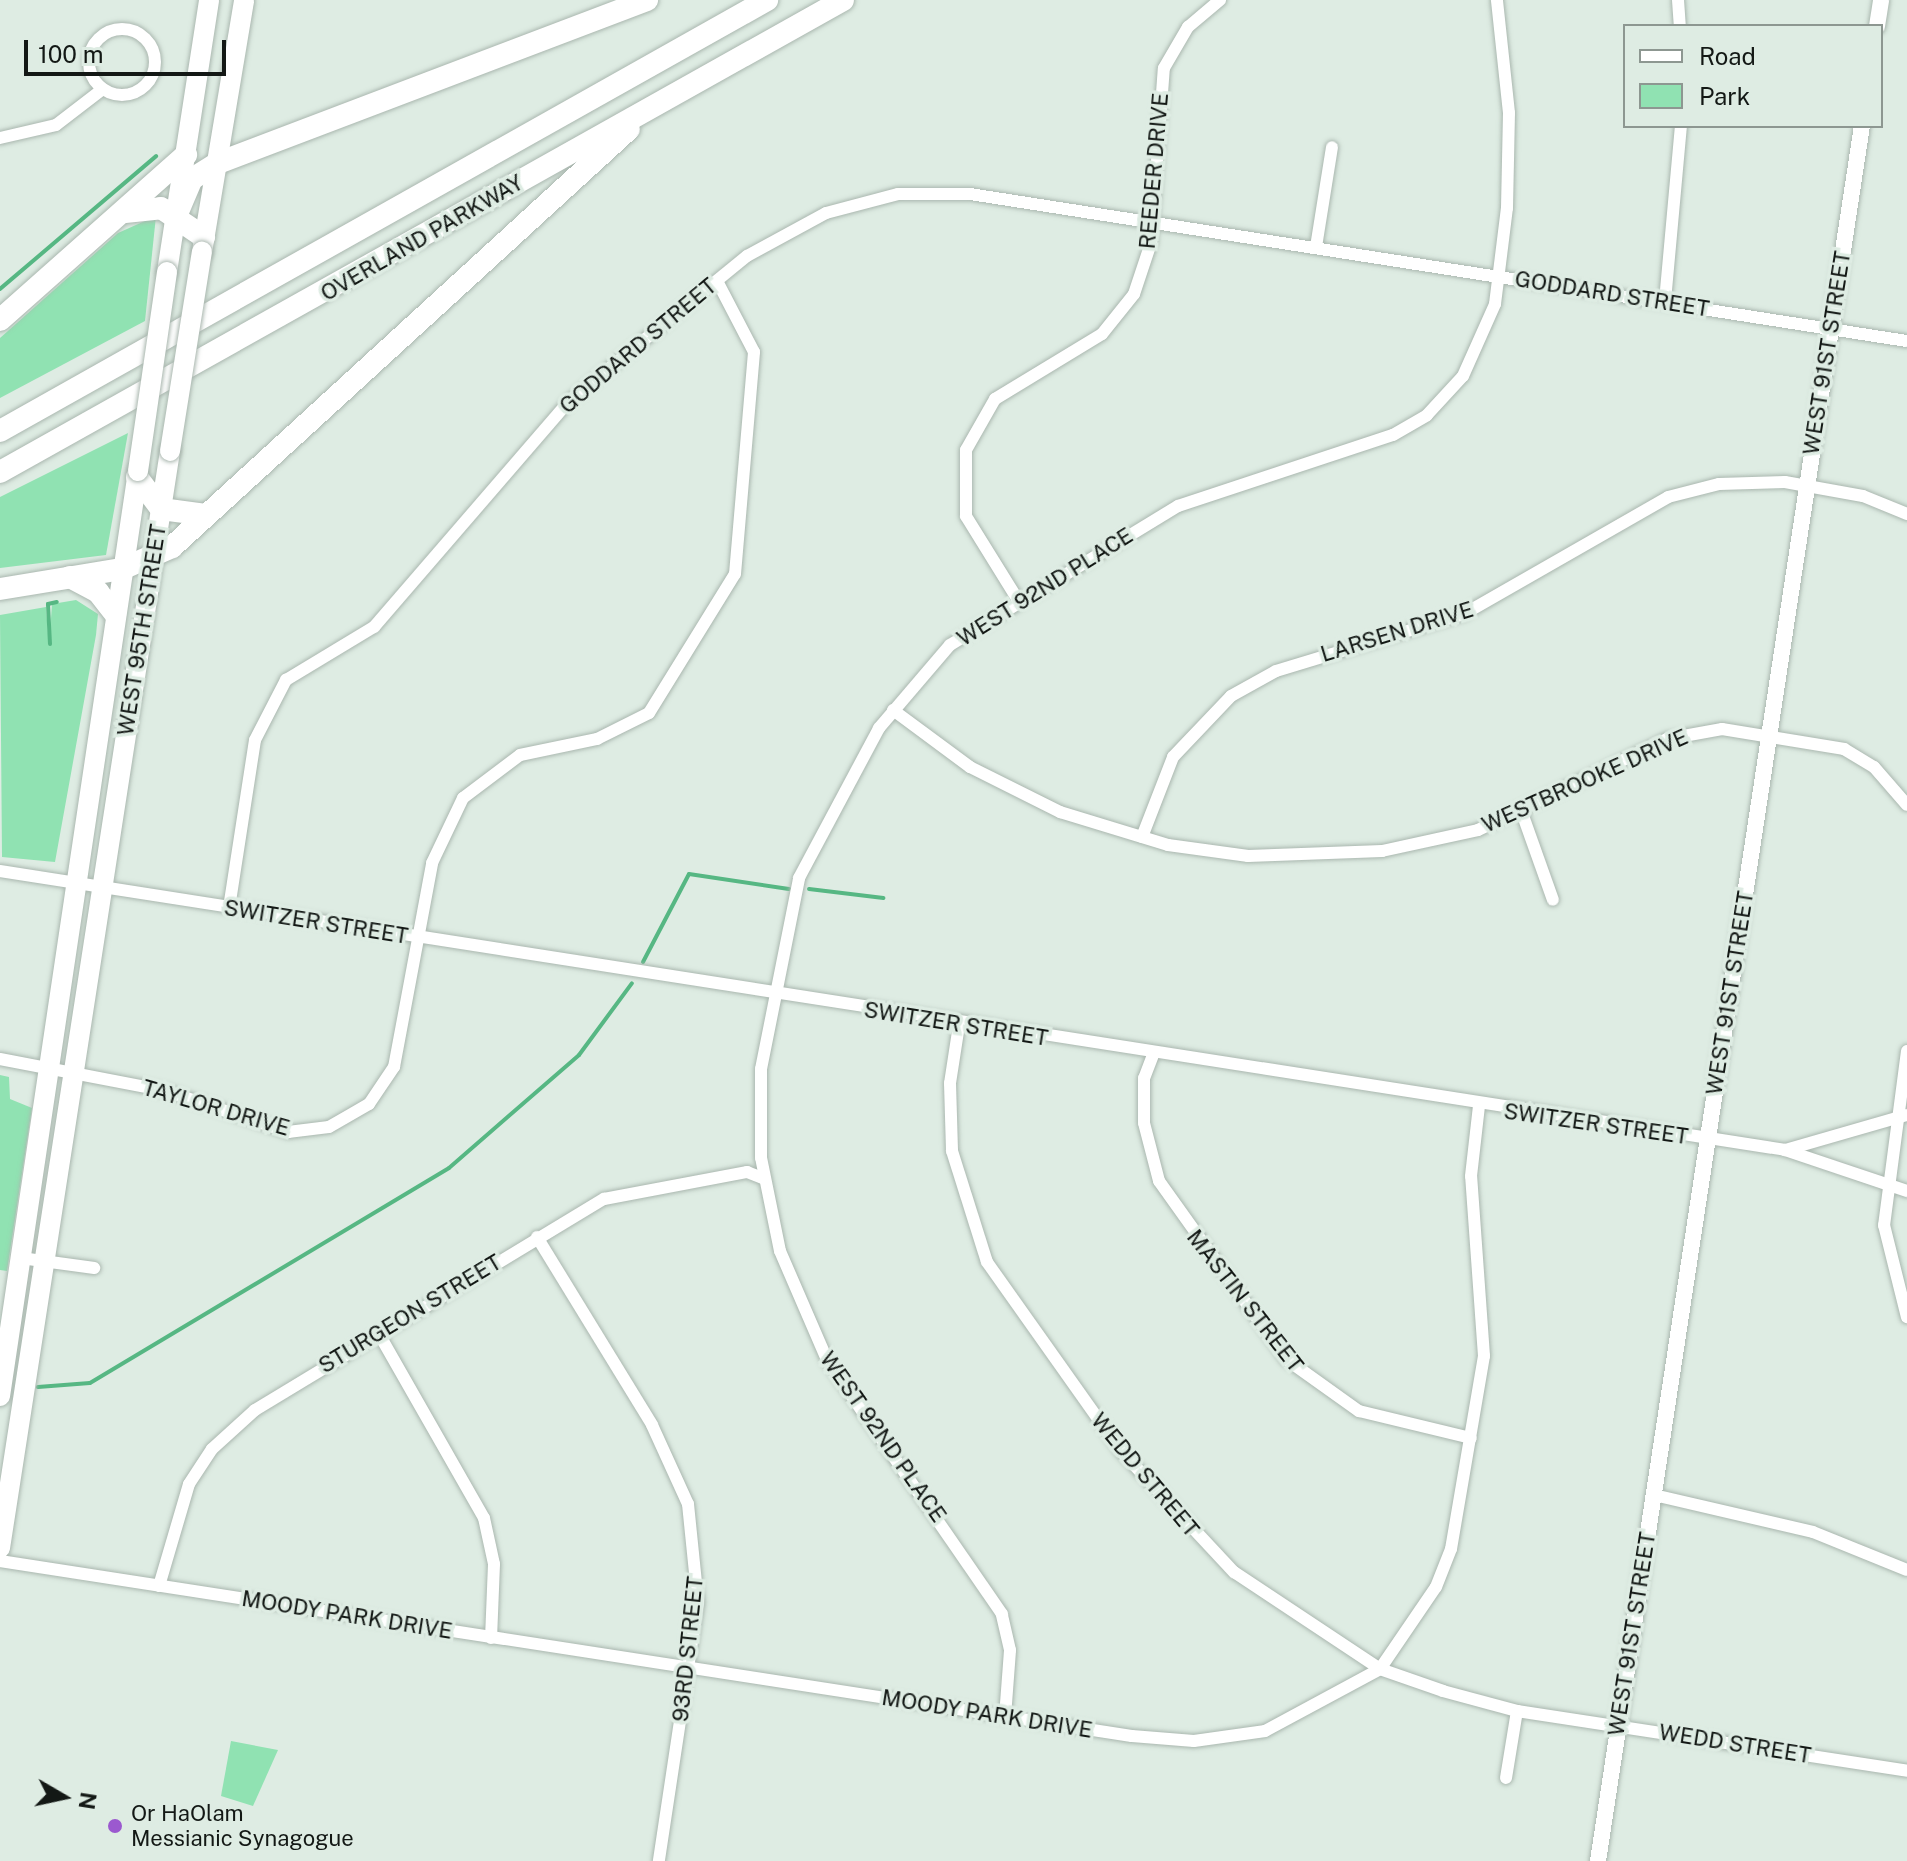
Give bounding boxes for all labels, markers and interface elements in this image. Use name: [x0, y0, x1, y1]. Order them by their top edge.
scale bar: [28, 24, 230, 74]
legend: [1623, 24, 1883, 128]
text: 100 m: [38, 40, 104, 68]
text: Road: [1699, 42, 1756, 70]
text: Park: [1699, 82, 1750, 110]
street label: REEDER DRIVE: [1134, 92, 1174, 250]
street label: OVERLAND PARKWAY: [316, 169, 528, 307]
street label: WEST 91ST STREET: [1798, 249, 1856, 457]
street label: GODDARD STREET: [1513, 266, 1711, 322]
street label: GODDARD STREET: [554, 273, 722, 419]
street label: WEST 95TH STREET: [112, 522, 172, 738]
street label: WEST 92ND PLACE: [952, 522, 1138, 652]
street label: LARSEN DRIVE: [1317, 596, 1477, 668]
street label: WESTBROOKE DRIVE: [1478, 724, 1692, 838]
street label: WEST 91ST STREET: [1701, 889, 1759, 1097]
street label: SWITZER STREET: [222, 894, 410, 950]
street label: SWITZER STREET: [862, 996, 1050, 1052]
street label: TAYLOR DRIVE: [139, 1074, 293, 1142]
street label: SWITZER STREET: [1502, 1098, 1690, 1150]
street label: MASTIN STREET: [1181, 1224, 1309, 1378]
street label: STURGEON STREET: [314, 1249, 506, 1379]
street label: WEST 92ND PLACE: [814, 1347, 952, 1527]
street label: WEDD STREET: [1085, 1408, 1205, 1542]
street label: WEST 91ST STREET: [1603, 1530, 1661, 1738]
street label: 93RD STREET: [667, 1575, 709, 1723]
street label: MOODY PARK DRIVE: [240, 1585, 454, 1645]
street label: MOODY PARK DRIVE: [880, 1684, 1094, 1744]
street label: WEDD STREET: [1657, 1719, 1813, 1769]
north arrow: [24, 1757, 104, 1837]
text: N: [74, 1790, 102, 1811]
place label: Or HaOlam Messianic Synagogue: [131, 1800, 354, 1852]
marker: Or HaOlam Messianic Synagogue: [106, 1817, 124, 1835]

